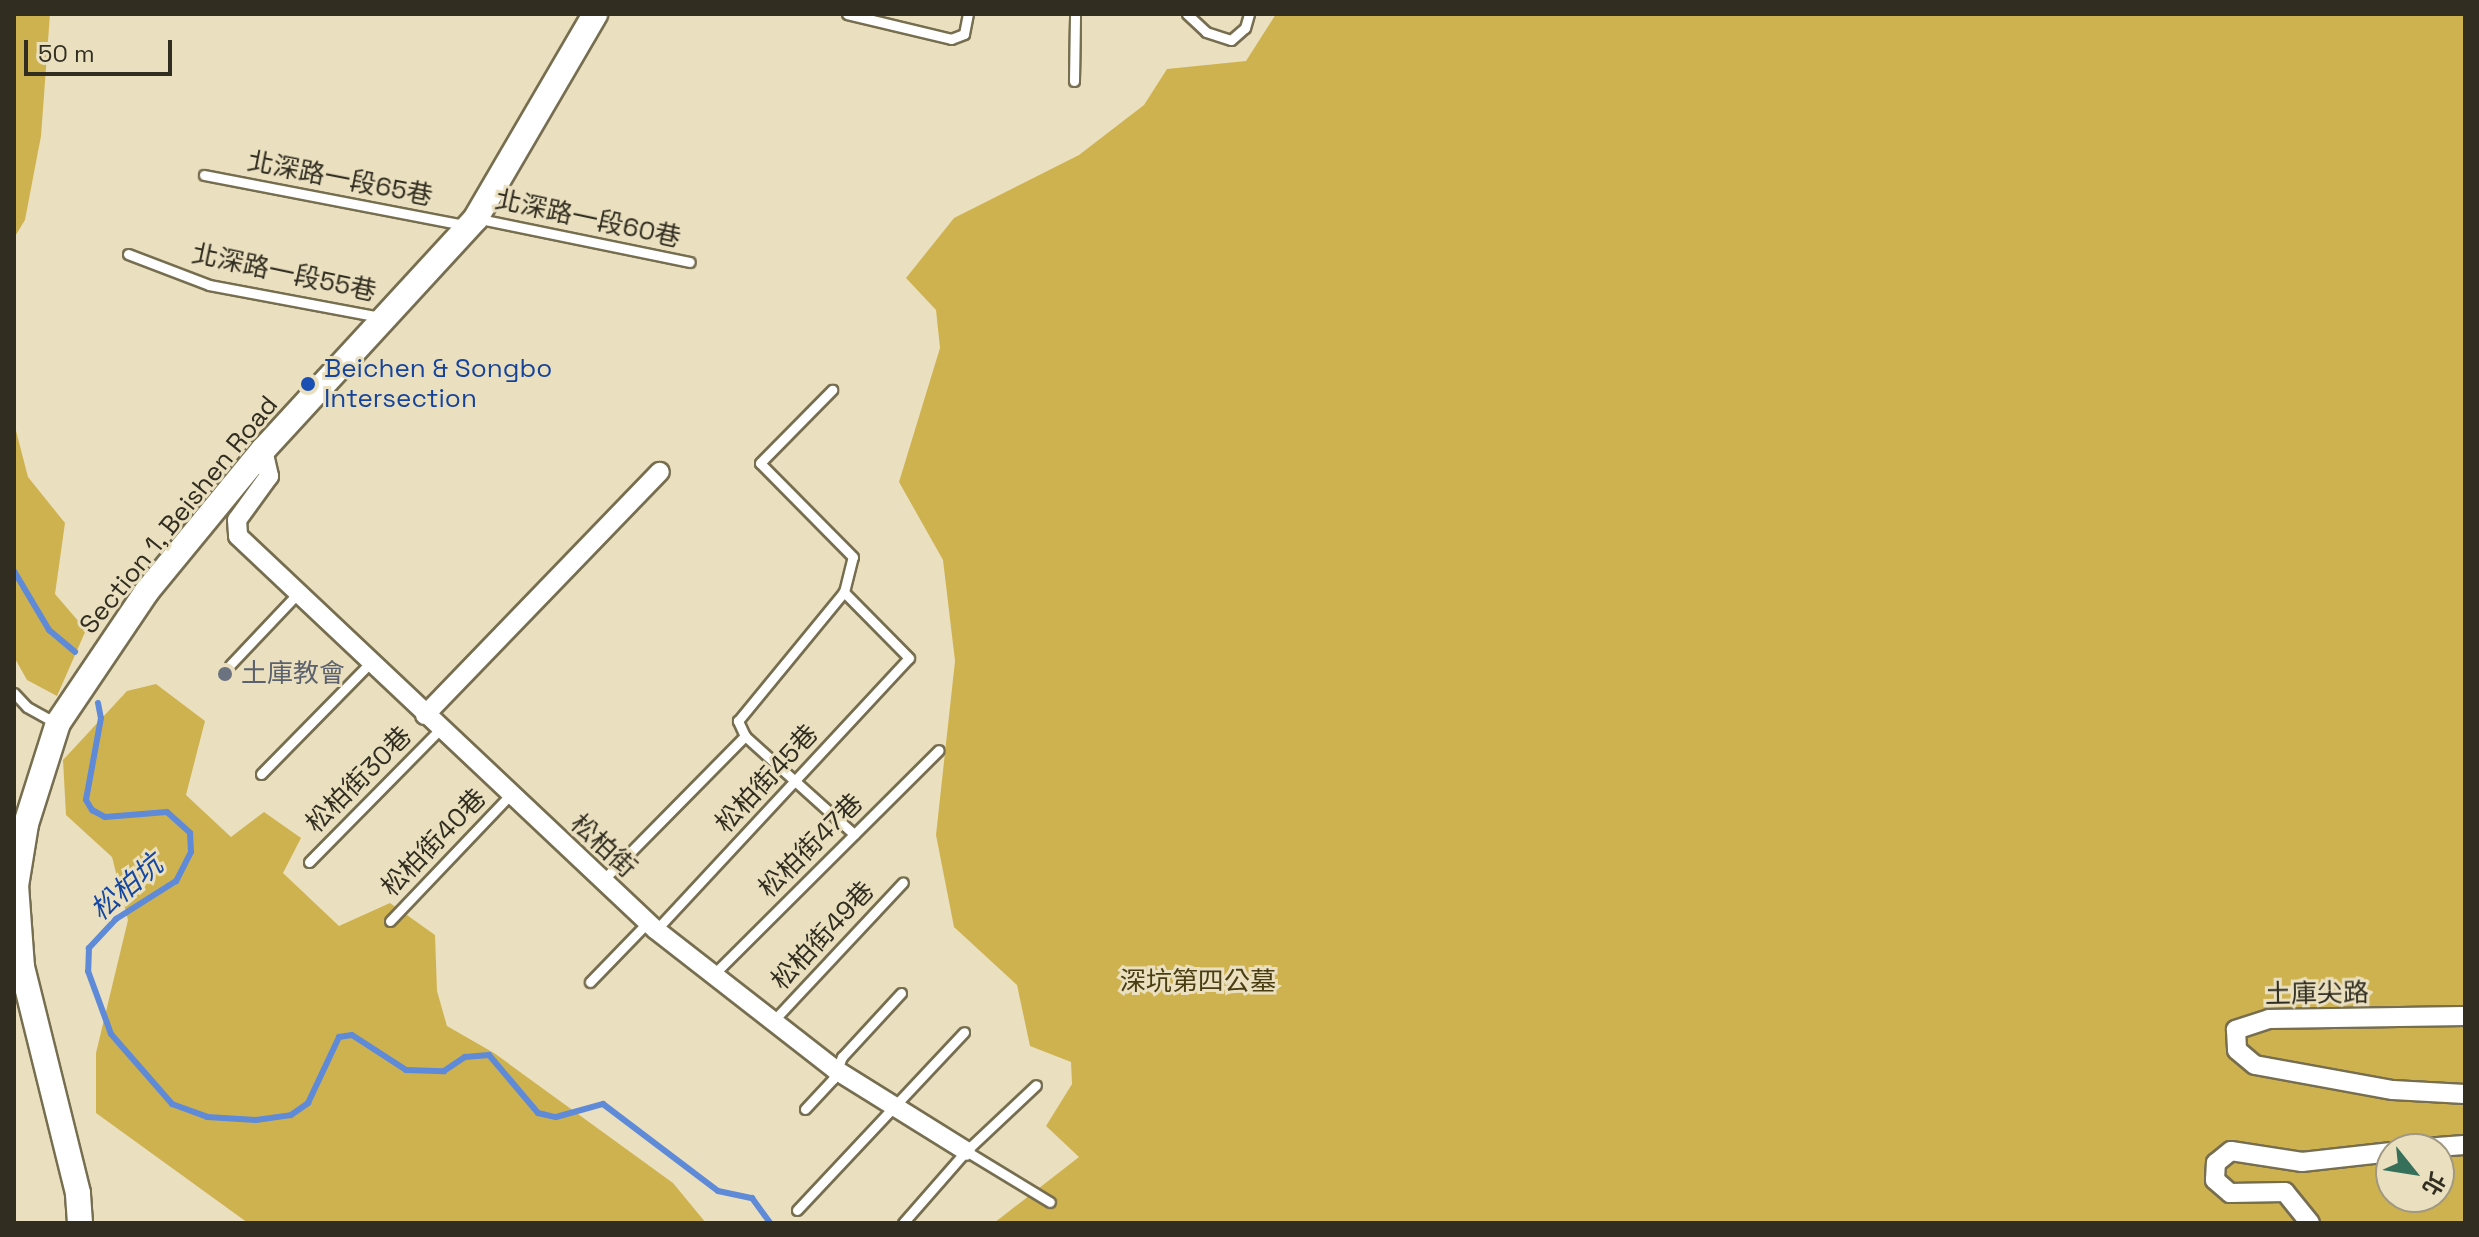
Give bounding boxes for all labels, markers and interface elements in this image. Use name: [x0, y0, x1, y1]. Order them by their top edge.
scale bar: [28, 24, 176, 74]
text: 50 m: [38, 38, 95, 69]
street label: 北深路一段65巷: [245, 146, 435, 212]
street label: 北深路一段60巷: [493, 184, 683, 254]
street label: 北深路一段55巷: [189, 238, 379, 308]
place label: Beichen & Songbo Intersection: [324, 353, 552, 414]
marker: Beichen & Songbo Intersection: [299, 375, 317, 393]
street label: Section 1, Beishen Road: [73, 389, 285, 641]
place label: 土庫教會: [241, 658, 345, 690]
marker: 土庫教會: [216, 665, 234, 683]
street label: 松柏街45巷: [709, 719, 825, 839]
street label: 松柏街30巷: [300, 721, 418, 839]
street label: 松柏街40巷: [375, 783, 493, 903]
street label: 松柏街47巷: [753, 788, 869, 904]
street label: 松柏街: [564, 808, 642, 884]
water label: 松柏坑: [83, 847, 169, 927]
street label: 松柏街49巷: [765, 876, 881, 996]
park label: 深坑第四公墓: [1120, 966, 1276, 998]
street label: 土庫尖路: [2265, 977, 2369, 1011]
north arrow: [2375, 1133, 2455, 1213]
text: 北: [2416, 1167, 2452, 1201]

